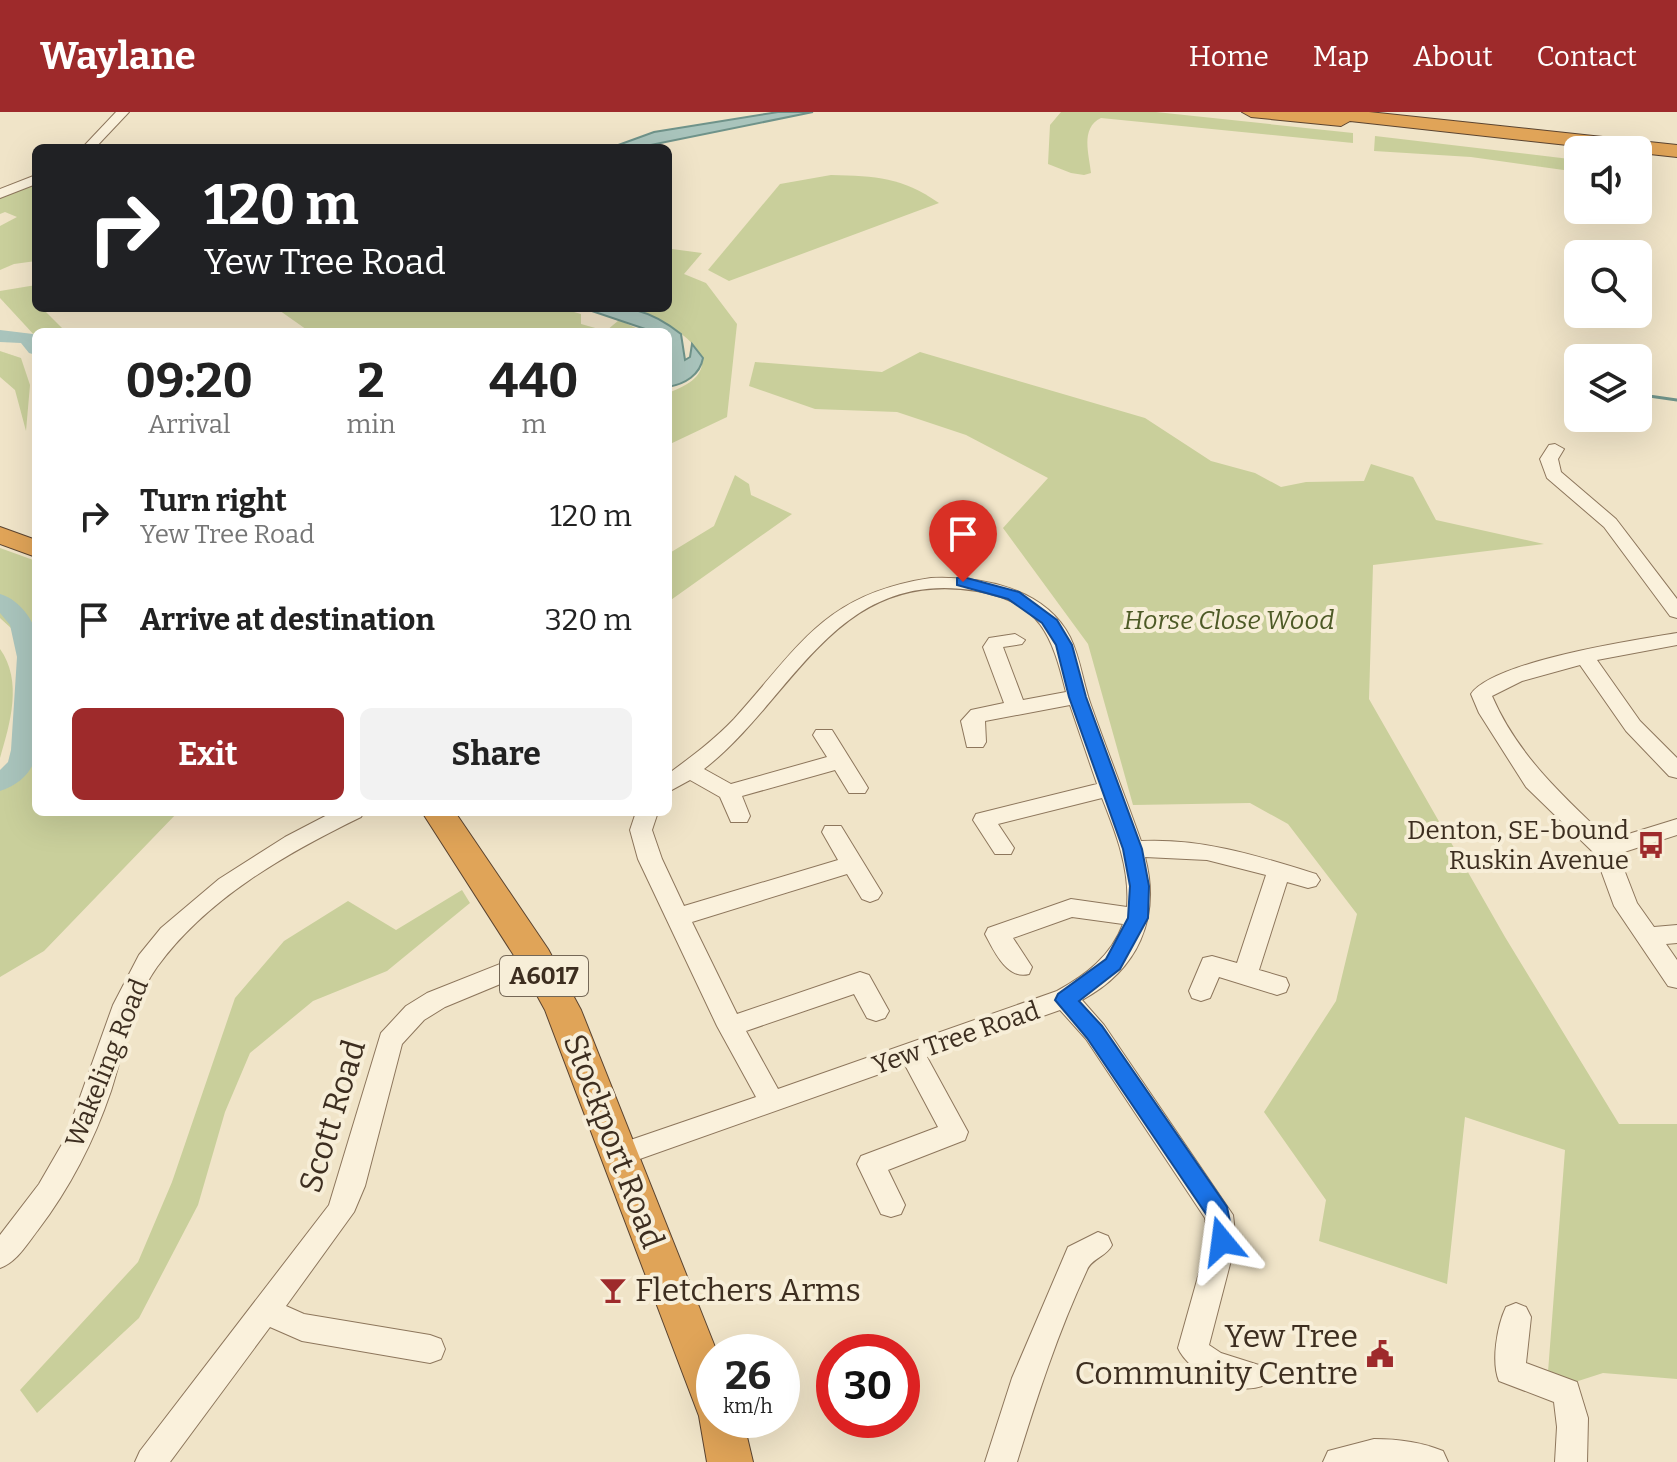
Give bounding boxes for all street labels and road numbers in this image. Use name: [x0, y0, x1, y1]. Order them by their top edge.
road number: A6017: [500, 956, 588, 996]
street label: Wakeling Road: [59, 974, 155, 1152]
street label: Yew Tree Road: [868, 995, 1044, 1081]
street label: Stockport Road: [556, 1028, 672, 1254]
street label: Scott Road: [291, 1035, 373, 1197]

